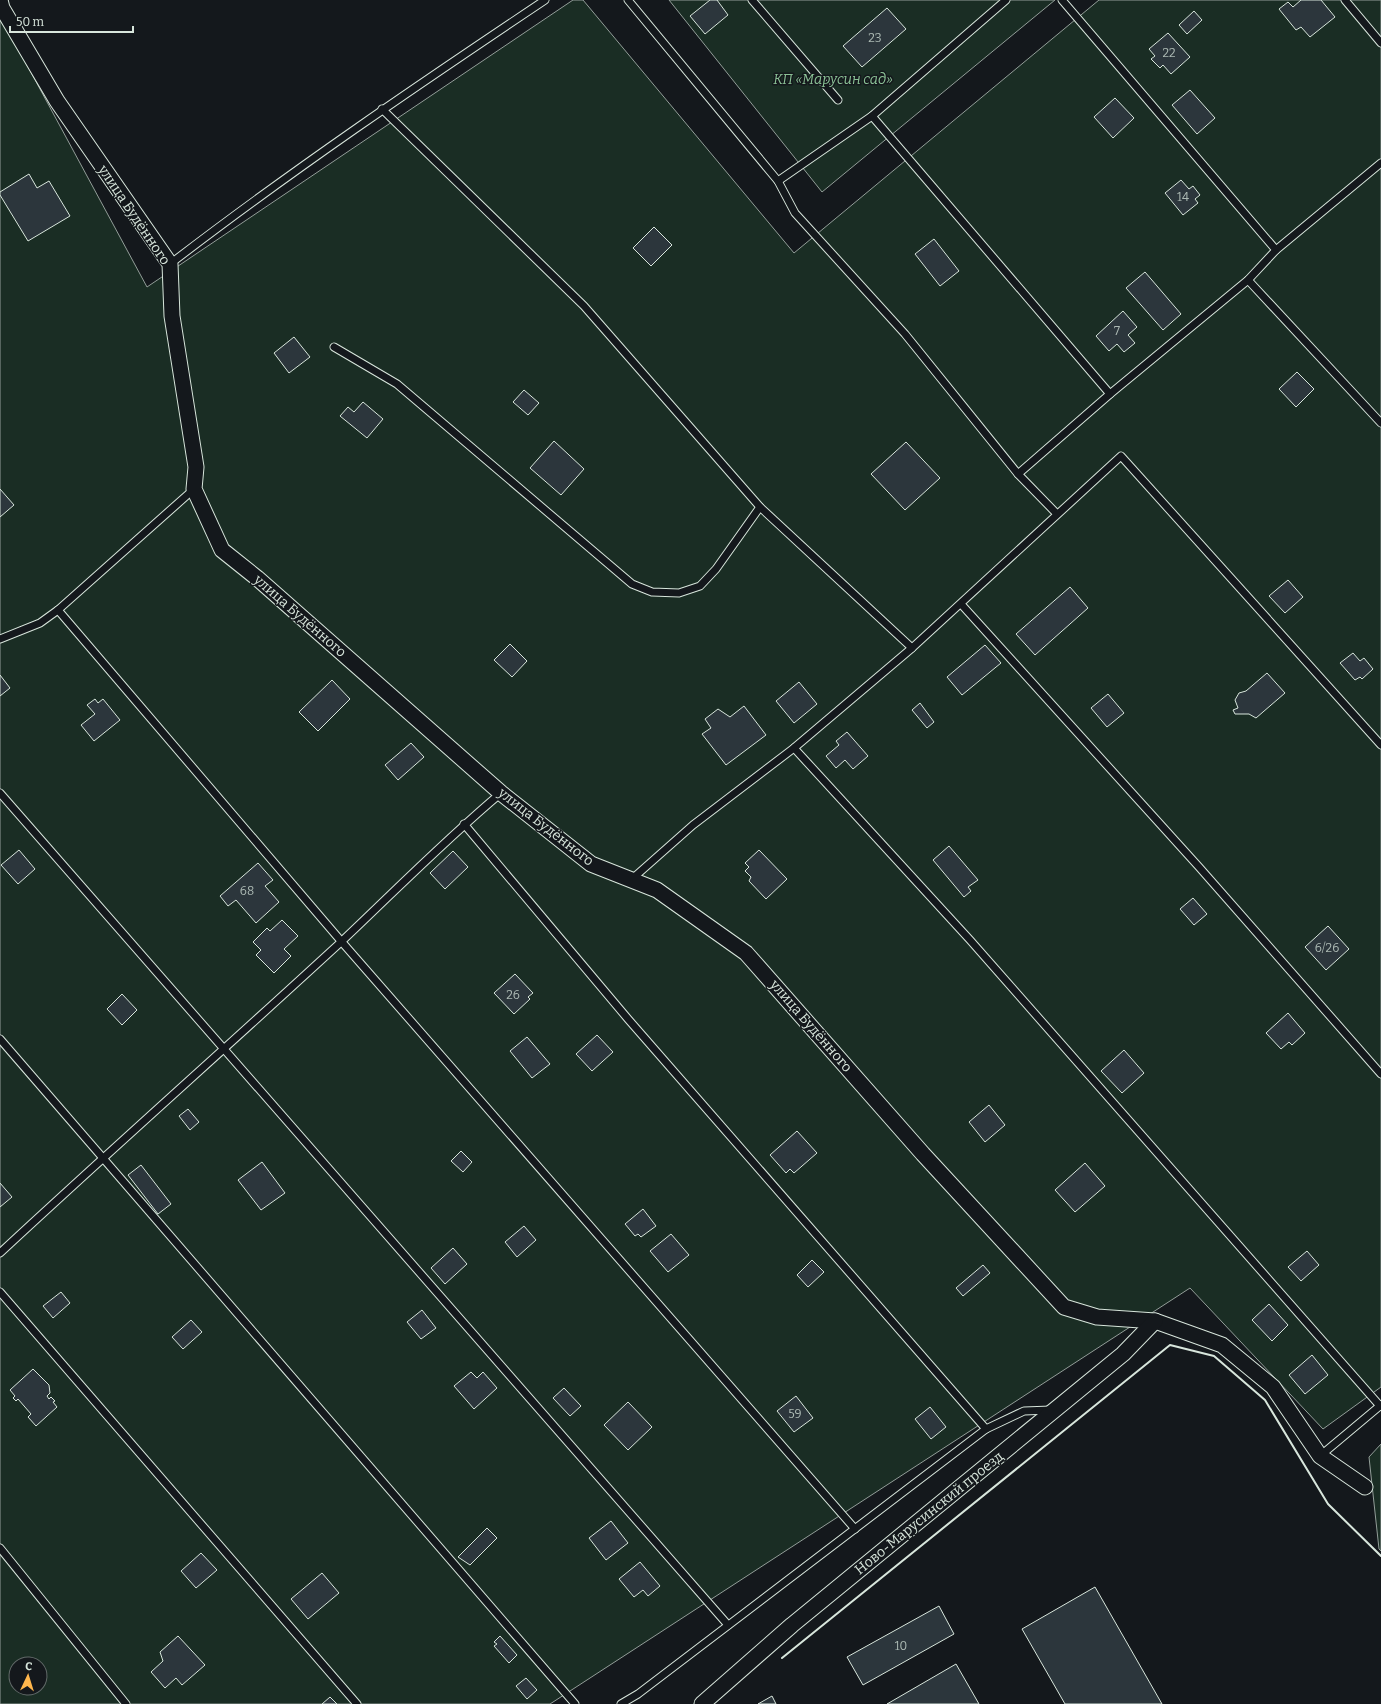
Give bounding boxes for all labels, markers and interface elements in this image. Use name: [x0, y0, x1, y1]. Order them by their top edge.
scale bar: [10, 8, 133, 34]
text: 50 m: [16, 15, 45, 29]
house number: 23: [868, 31, 882, 45]
house number: 22: [1162, 46, 1176, 60]
park label: КП «Марусин сад»: [773, 71, 893, 88]
street label: улица Будённого: [94, 161, 174, 268]
house number: 14: [1177, 190, 1189, 204]
house number: 7: [1114, 324, 1120, 338]
street label: улица Будённого: [250, 571, 350, 661]
street label: улица Будённого: [494, 784, 597, 870]
house number: 68: [240, 884, 254, 898]
house number: 6/26: [1315, 941, 1339, 955]
street label: улица Будённого: [766, 976, 856, 1076]
house number: 26: [506, 988, 520, 1002]
house number: 59: [788, 1407, 802, 1421]
street label: Ново-Марусинский проезд: [851, 1447, 1007, 1578]
house number: 10: [895, 1639, 907, 1653]
north arrow: [8, 1656, 48, 1696]
text: С: [25, 1660, 33, 1673]

